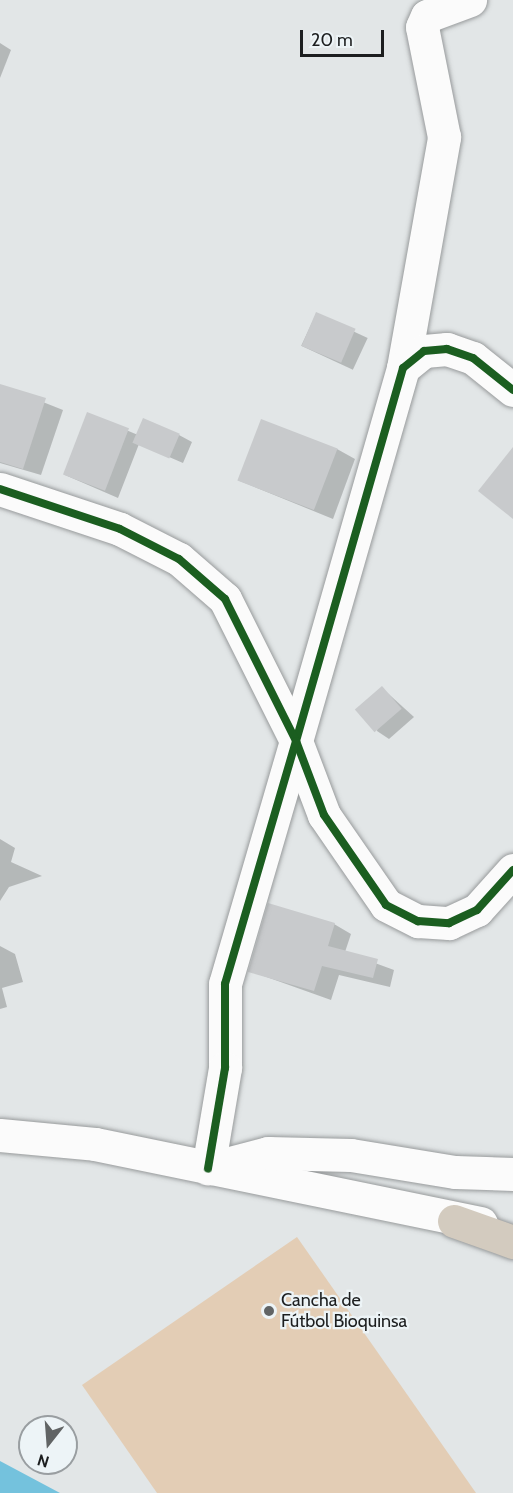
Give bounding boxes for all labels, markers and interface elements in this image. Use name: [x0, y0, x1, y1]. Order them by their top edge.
scale bar: [303, 18, 387, 56]
text: 20 m: [311, 29, 353, 51]
place label: Cancha de Fútbol Bioquinsa: [281, 1290, 407, 1332]
marker: Cancha de Fútbol Bioquinsa: [262, 1304, 276, 1318]
north arrow: [18, 1415, 78, 1475]
text: N: [35, 1450, 51, 1472]

